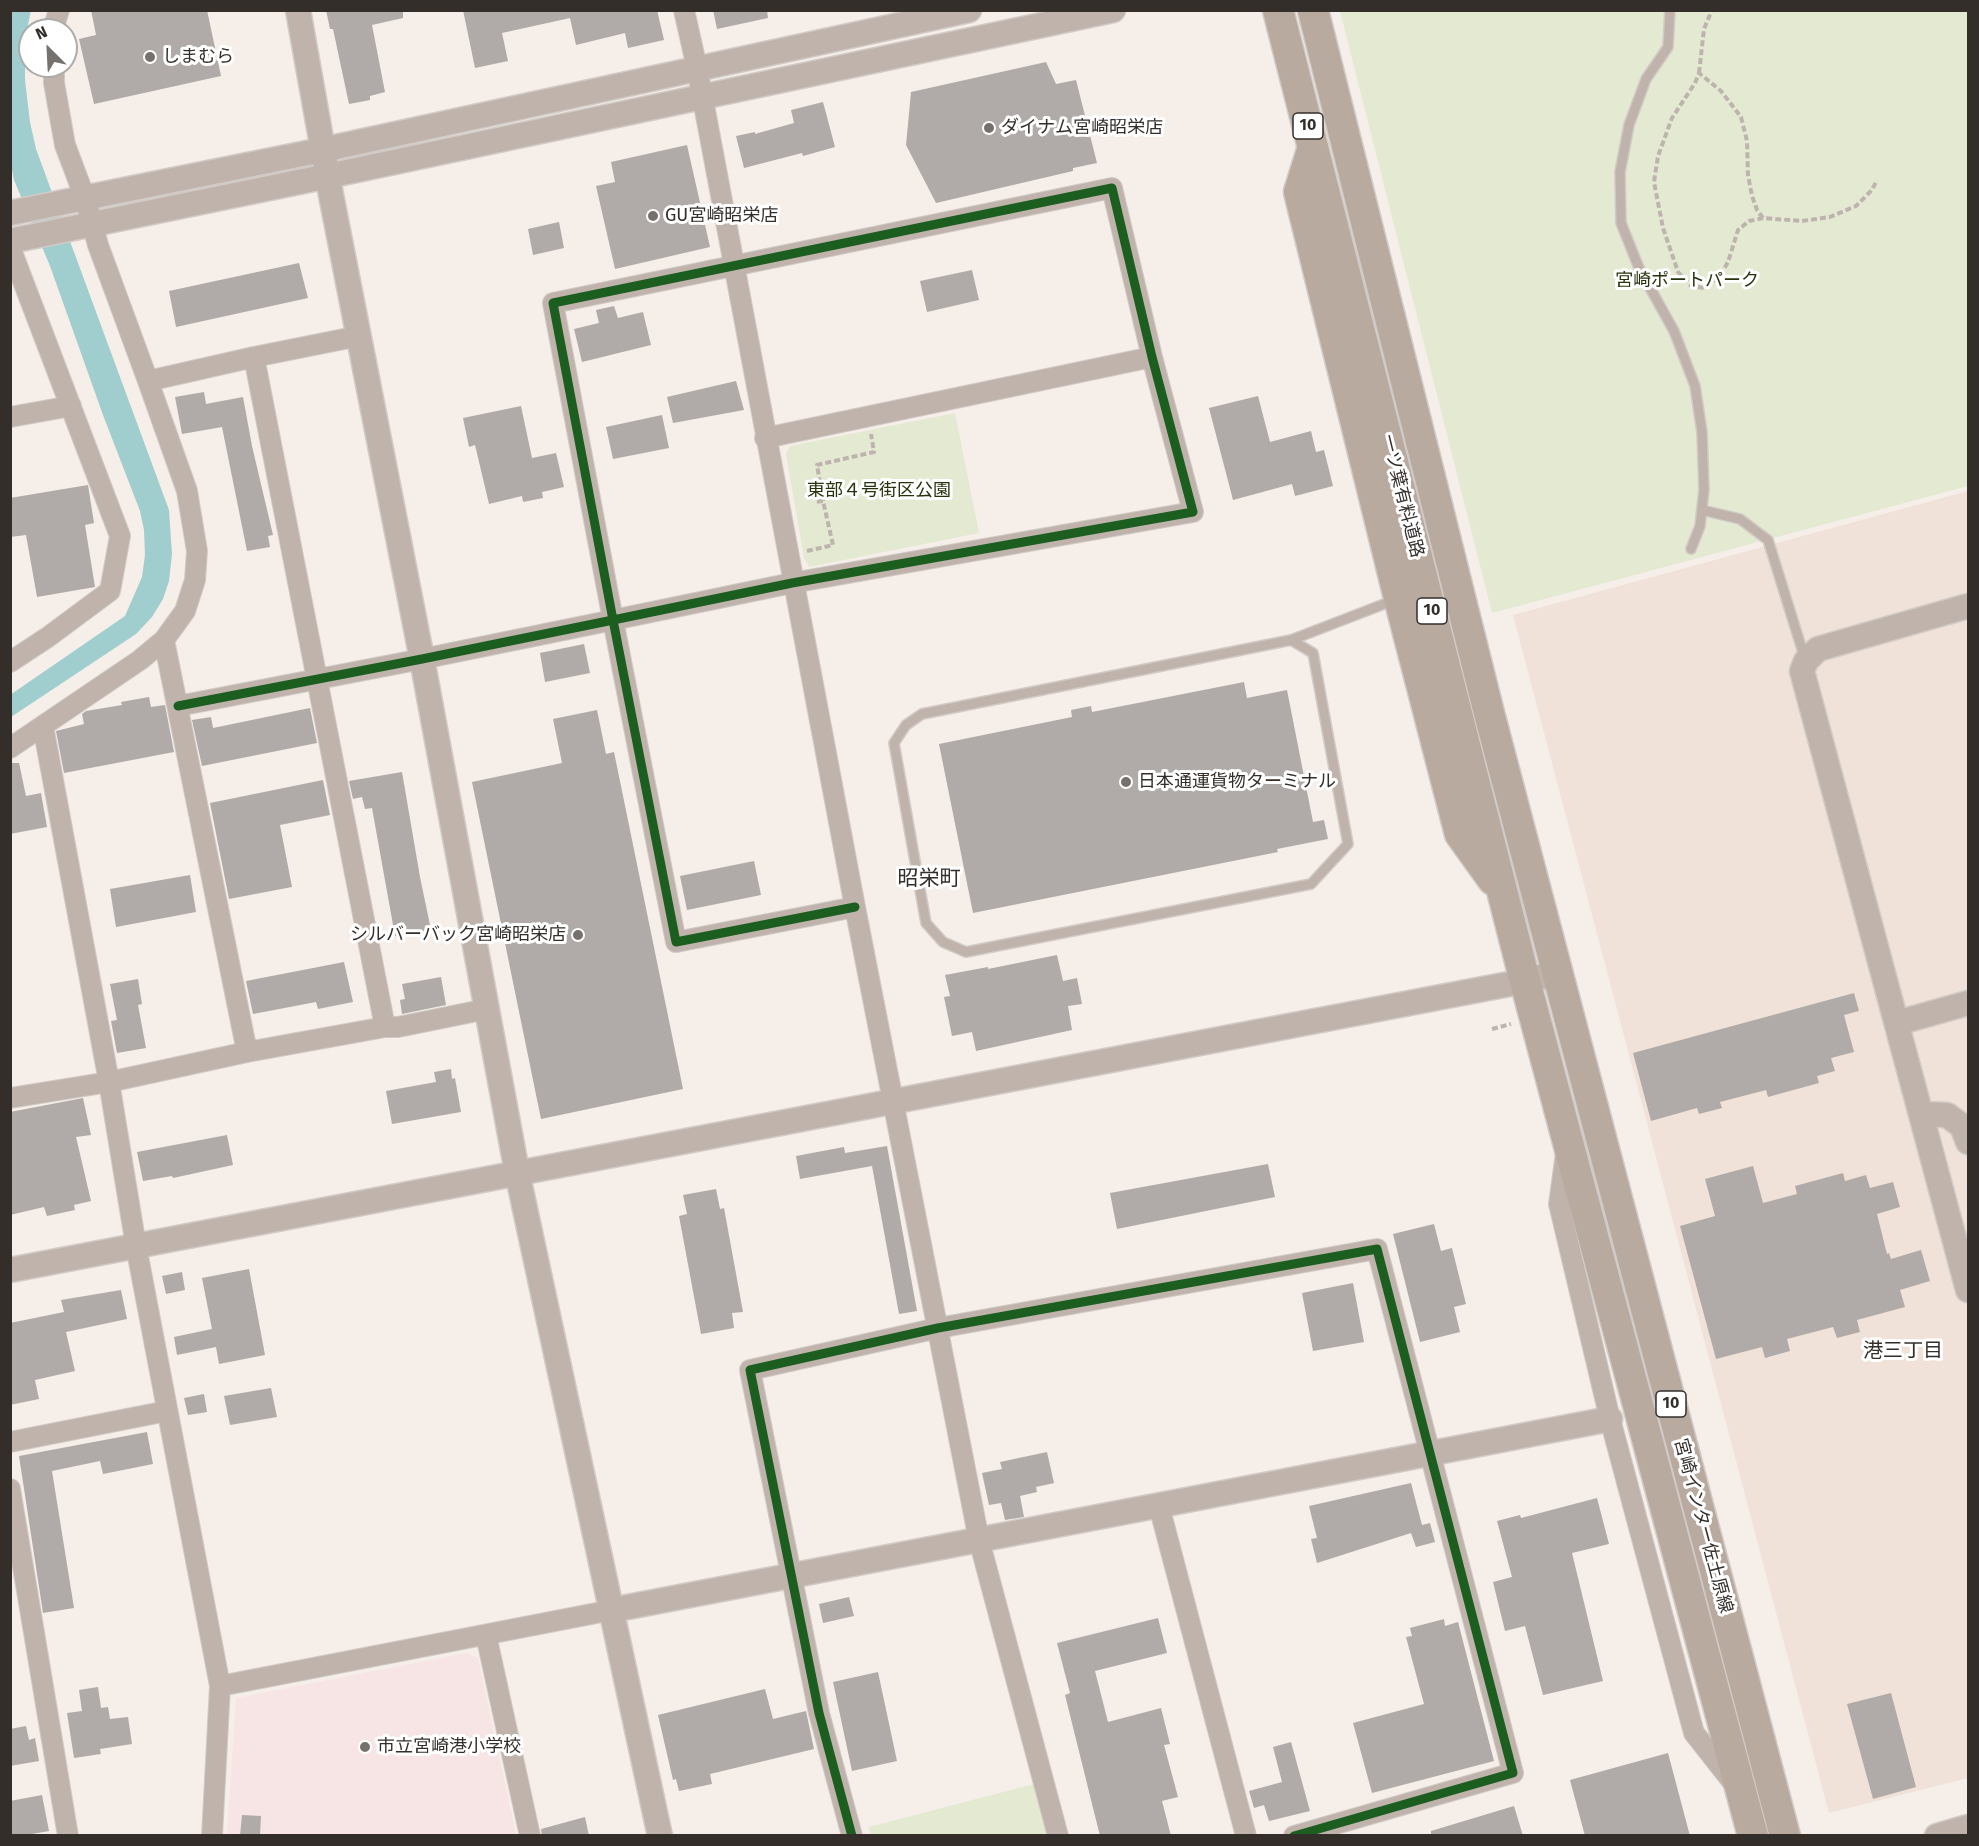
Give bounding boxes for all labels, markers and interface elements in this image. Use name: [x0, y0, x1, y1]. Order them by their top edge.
north arrow: [18, 18, 78, 78]
text: N: [33, 22, 50, 44]
place label: しまむら: [162, 46, 234, 68]
marker: しまむら: [143, 50, 157, 64]
road number: 10: [1293, 113, 1323, 139]
place label: ダイナム宮崎昭栄店: [1001, 117, 1163, 139]
marker: ダイナム宮崎昭栄店: [982, 121, 996, 135]
place label: GU宮崎昭栄店: [665, 205, 778, 227]
marker: GU宮崎昭栄店: [646, 209, 660, 223]
park label: 宮崎ポートパーク: [1615, 270, 1759, 292]
street label: 一ツ葉有料道路: [1376, 432, 1428, 560]
park label: 東部４号街区公園: [807, 480, 951, 502]
road number: 10: [1417, 598, 1447, 624]
place label: 日本通運貨物ターミナル: [1138, 771, 1336, 793]
marker: 日本通運貨物ターミナル: [1119, 775, 1133, 789]
district label: 昭栄町: [898, 866, 960, 892]
place label: シルバーバック宮崎昭栄店: [350, 924, 566, 946]
marker: シルバーバック宮崎昭栄店: [571, 928, 585, 942]
district label: 港三丁目: [1863, 1339, 1943, 1363]
road number: 10: [1656, 1391, 1686, 1417]
street label: 宮崎インター佐土原線: [1669, 1436, 1737, 1616]
place label: 市立宮崎港小学校: [377, 1736, 521, 1758]
marker: 市立宮崎港小学校: [358, 1740, 372, 1754]

